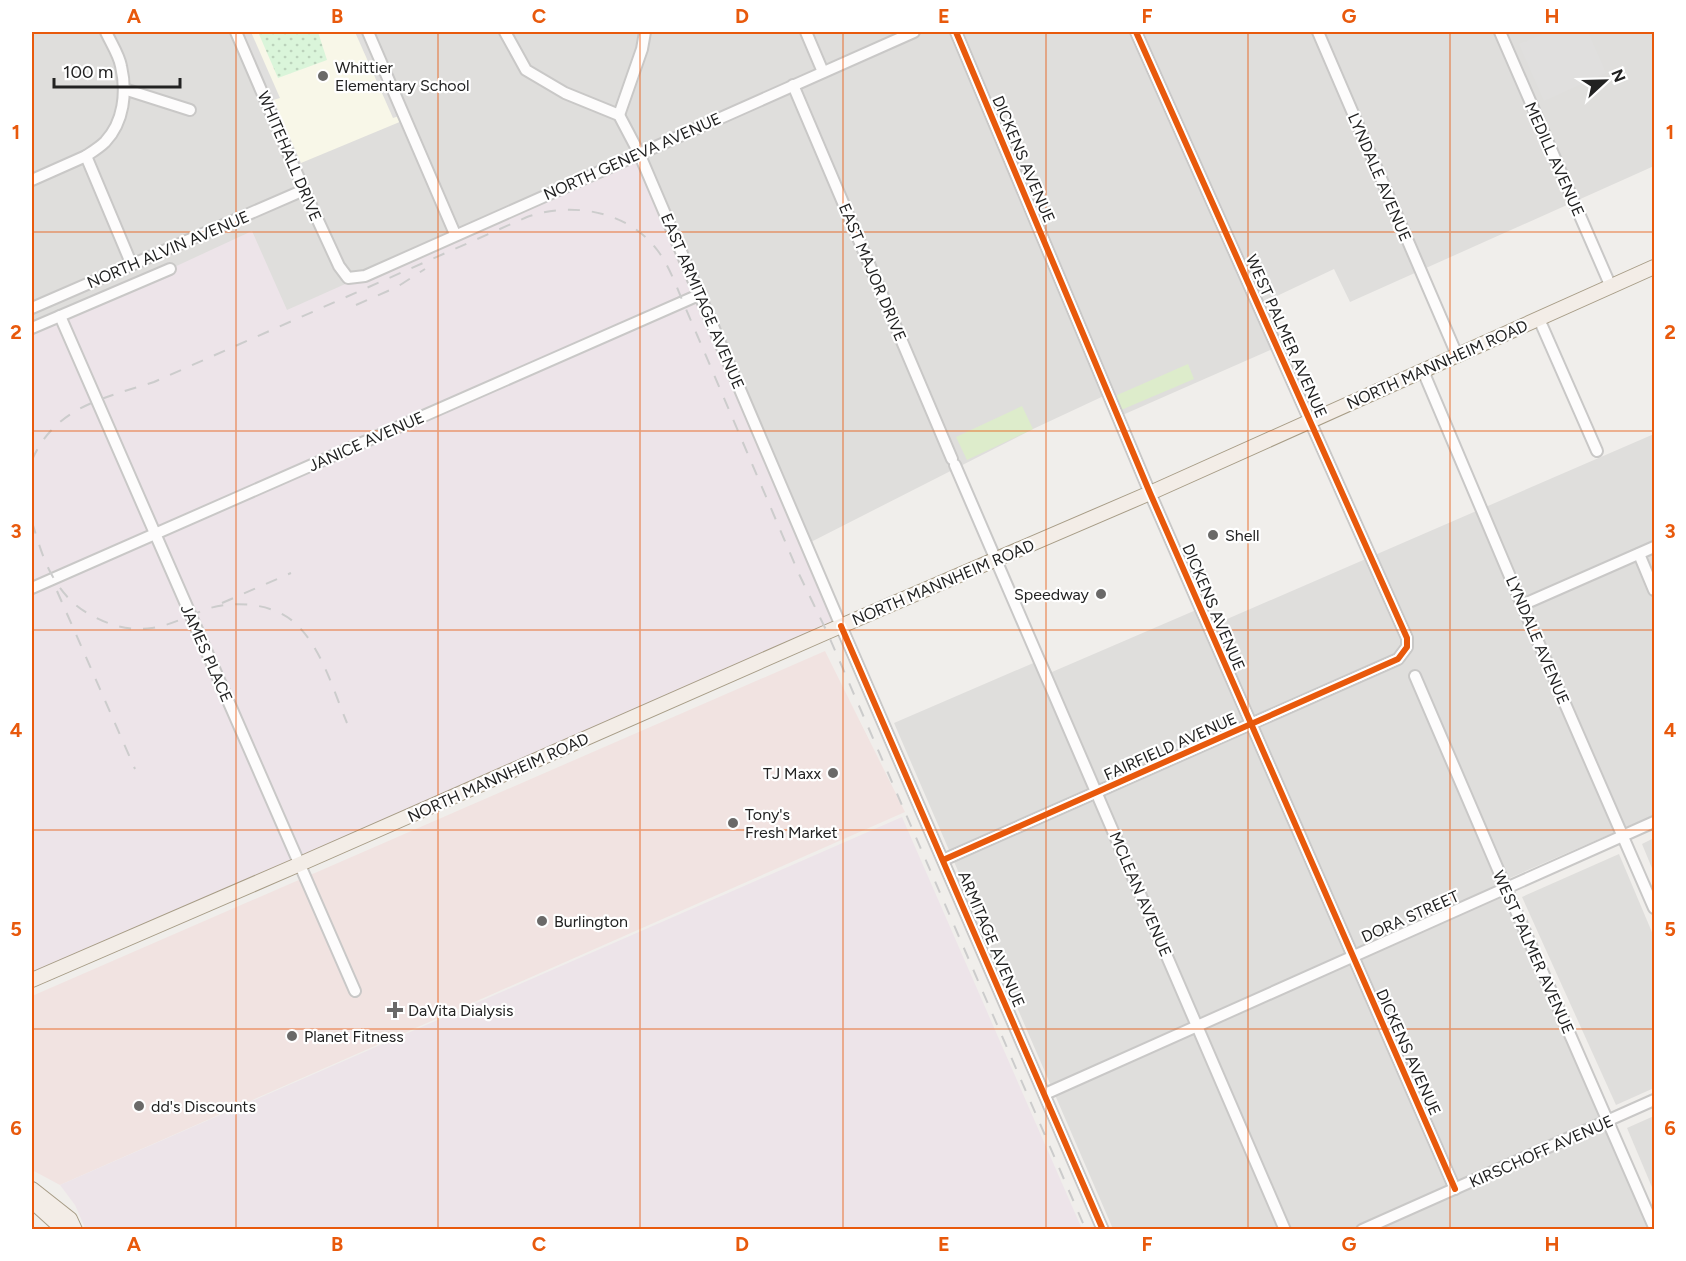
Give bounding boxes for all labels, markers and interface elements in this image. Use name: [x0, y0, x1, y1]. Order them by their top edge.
text: A: [127, 4, 142, 28]
text: B: [331, 4, 343, 28]
text: C: [532, 4, 546, 28]
text: D: [735, 4, 749, 28]
text: E: [938, 4, 950, 28]
text: F: [1141, 4, 1153, 28]
text: G: [1342, 4, 1357, 28]
text: H: [1545, 4, 1560, 28]
scale bar: [54, 51, 180, 89]
north arrow: [1575, 51, 1635, 111]
place label: Whittier Elementary School: [335, 58, 469, 95]
text: 100 m: [63, 61, 113, 83]
text: N: [1607, 66, 1630, 85]
marker: Whittier Elementary School: [316, 69, 330, 83]
street label: WHITEHALL DRIVE: [254, 88, 326, 224]
street label: DICKENS AVENUE: [988, 93, 1059, 226]
street label: MEDILL AVENUE: [1521, 99, 1588, 219]
street label: NORTH GENEVA AVENUE: [541, 109, 724, 204]
street label: LYNDALE AVENUE: [1344, 110, 1415, 244]
text: 1: [12, 120, 20, 144]
text: 1: [1666, 120, 1674, 144]
street label: EAST MAJOR DRIVE: [835, 200, 910, 344]
street label: NORTH ALVIN AVENUE: [84, 207, 252, 292]
street label: EAST ARMITAGE AVENUE: [657, 210, 748, 392]
street label: WEST PALMER AVENUE: [1242, 252, 1331, 421]
street label: NORTH MANNHEIM ROAD: [1344, 316, 1531, 413]
text: 2: [10, 320, 22, 344]
text: 2: [1664, 320, 1676, 344]
street label: JANICE AVENUE: [305, 407, 427, 475]
text: 3: [10, 519, 22, 543]
text: 3: [1664, 519, 1676, 543]
place label: Shell: [1225, 526, 1260, 545]
marker: Shell: [1206, 528, 1220, 542]
street label: NORTH MANNHEIM ROAD: [849, 535, 1037, 630]
street label: DICKENS AVENUE: [1178, 541, 1249, 674]
street label: LYNDALE AVENUE: [1502, 573, 1573, 707]
place label: Speedway: [1014, 585, 1090, 604]
marker: Speedway: [1094, 587, 1108, 601]
street label: JAMES PLACE: [177, 601, 237, 705]
street label: FAIRFIELD AVENUE: [1101, 709, 1240, 784]
text: 4: [10, 718, 23, 742]
text: 4: [1664, 718, 1677, 742]
street label: NORTH MANNHEIM ROAD: [405, 729, 592, 826]
place label: TJ Maxx: [763, 764, 821, 783]
marker: TJ Maxx: [826, 766, 840, 780]
place label: Tony's Fresh Market: [745, 805, 837, 842]
marker: Tony's Fresh Market: [726, 816, 740, 830]
street label: MCLEAN AVENUE: [1106, 829, 1175, 960]
street label: ARMITAGE AVENUE: [954, 868, 1029, 1010]
street label: WEST PALMER AVENUE: [1489, 868, 1578, 1037]
street label: DORA STREET: [1359, 886, 1462, 946]
place label: Burlington: [554, 912, 628, 931]
marker: Burlington: [535, 914, 549, 928]
text: 5: [10, 917, 22, 941]
text: 5: [1664, 917, 1676, 941]
street label: DICKENS AVENUE: [1372, 986, 1445, 1118]
marker: DaVita Dialysis: [386, 1001, 404, 1019]
place label: DaVita Dialysis: [408, 1001, 514, 1020]
place label: Planet Fitness: [304, 1027, 404, 1046]
marker: Planet Fitness: [285, 1029, 299, 1043]
place label: dd's Discounts: [151, 1097, 256, 1116]
marker: dd's Discounts: [132, 1099, 146, 1113]
street label: KIRSCHOFF AVENUE: [1466, 1111, 1616, 1192]
text: 6: [10, 1116, 22, 1140]
text: 6: [1664, 1116, 1676, 1140]
text: A: [127, 1232, 142, 1256]
text: B: [331, 1232, 343, 1256]
text: C: [532, 1232, 546, 1256]
text: D: [735, 1232, 749, 1256]
text: E: [938, 1232, 950, 1256]
text: F: [1141, 1232, 1153, 1256]
text: G: [1342, 1232, 1357, 1256]
text: H: [1545, 1232, 1560, 1256]

